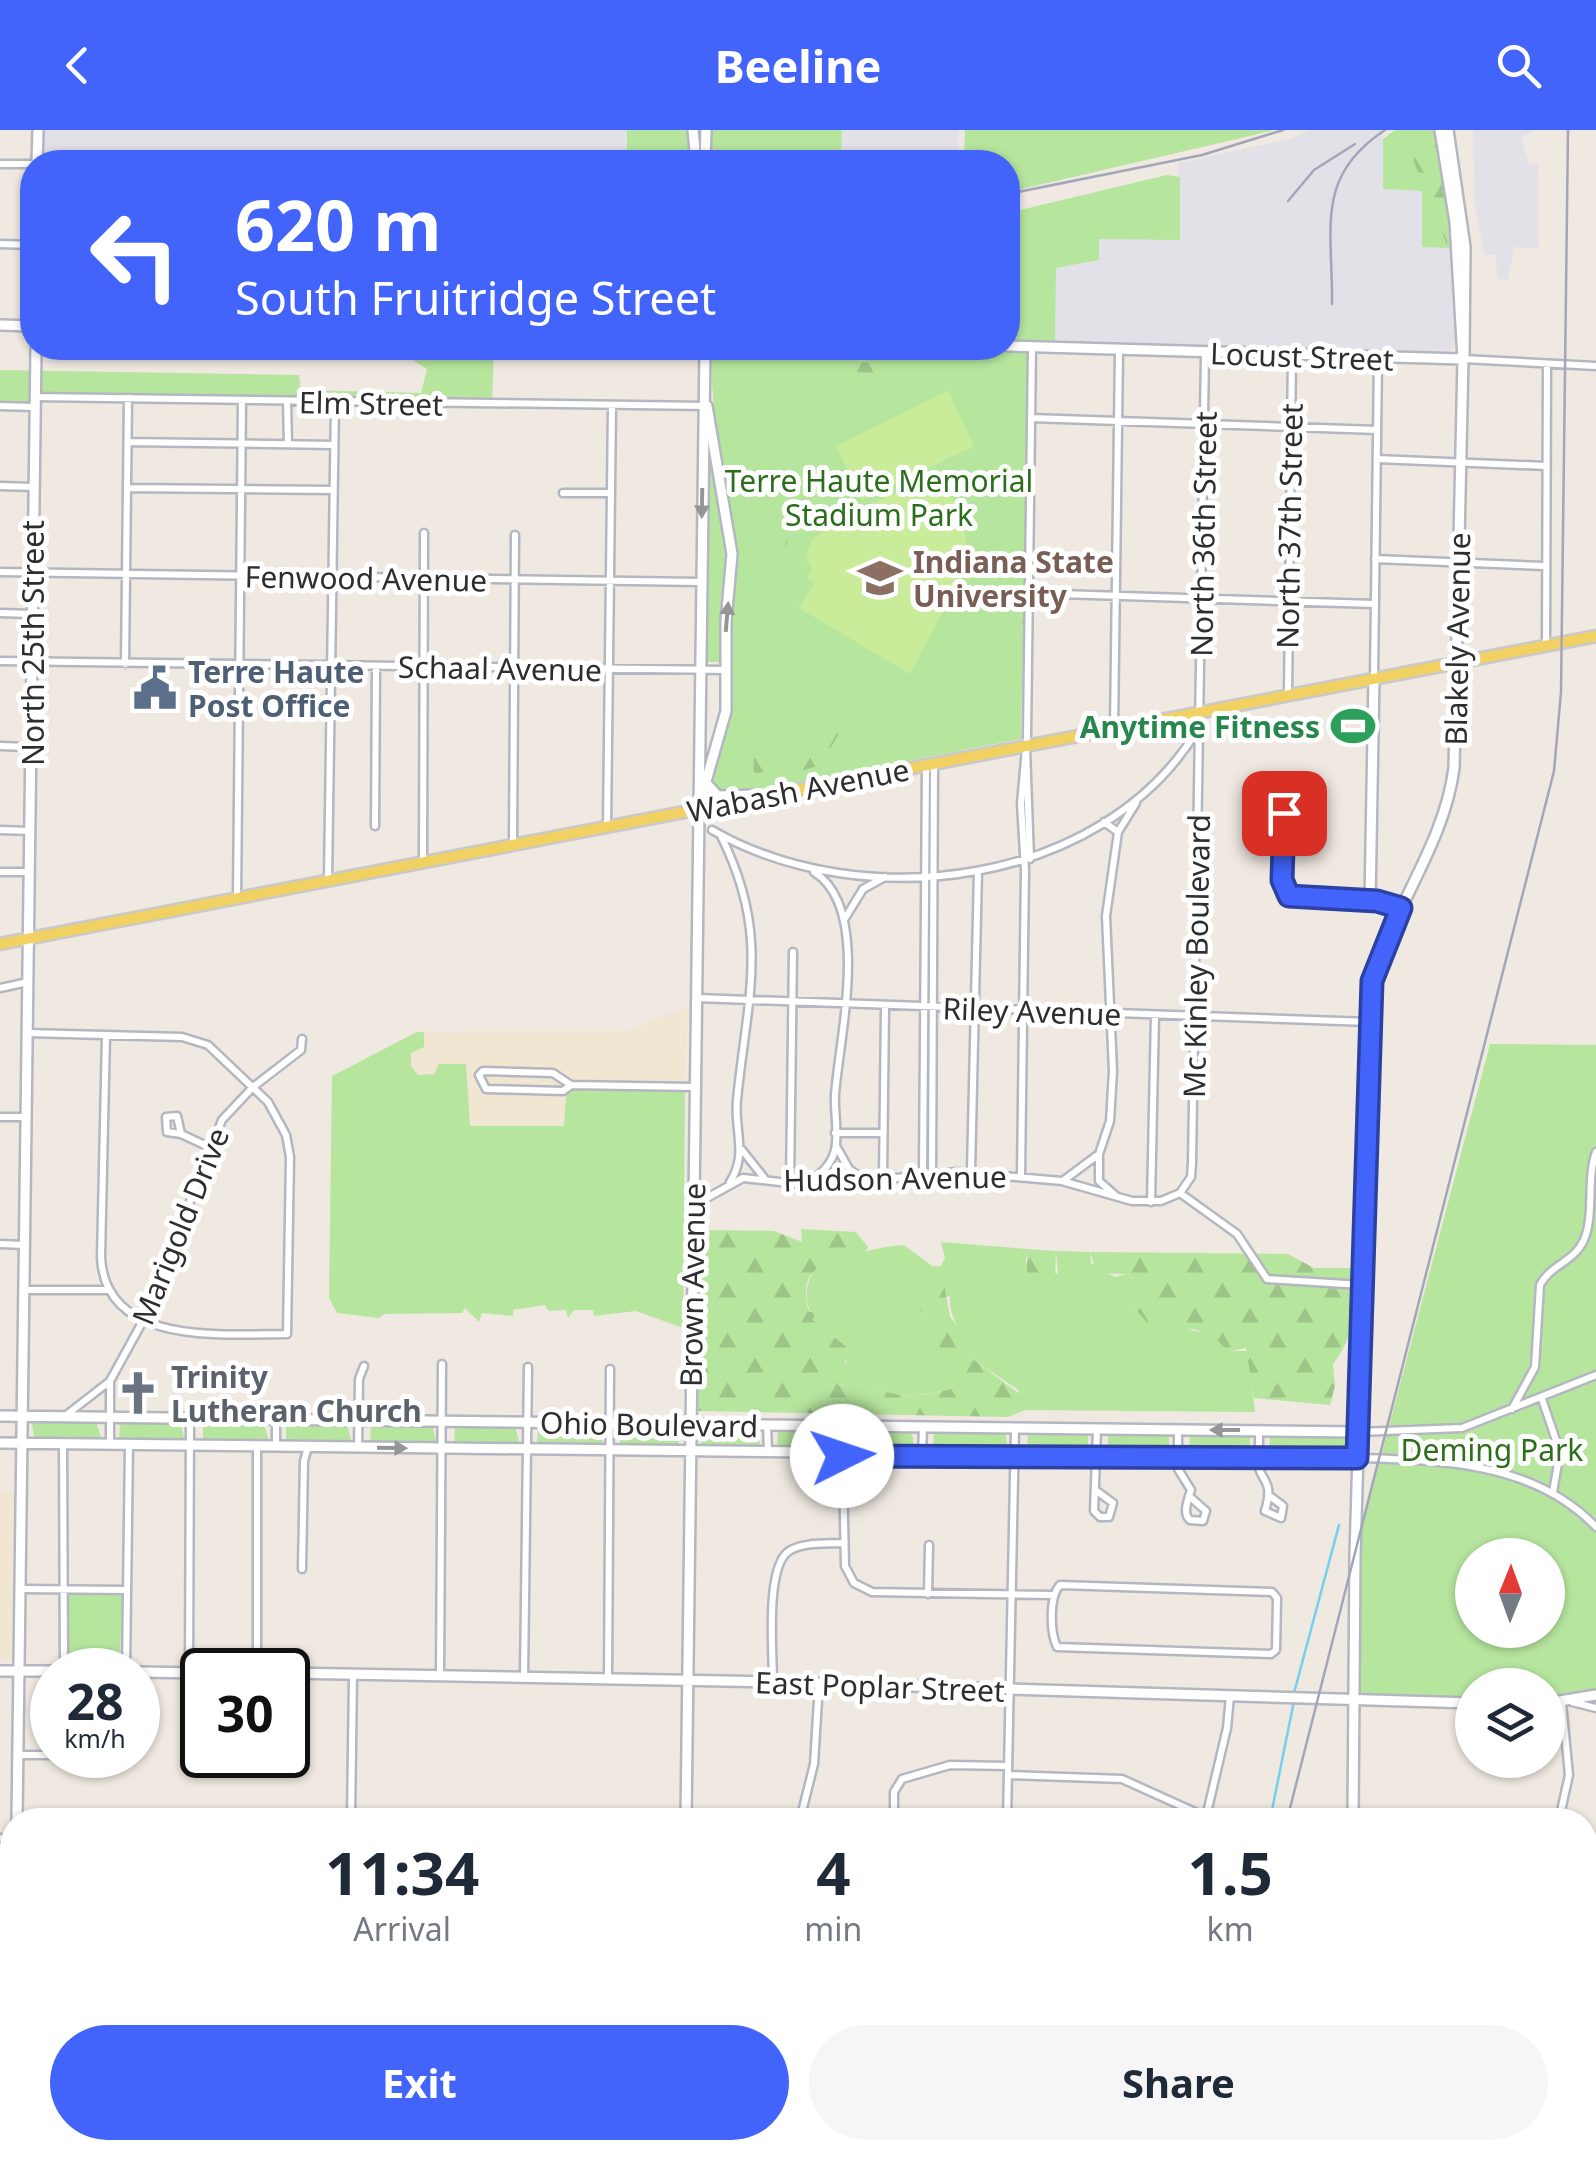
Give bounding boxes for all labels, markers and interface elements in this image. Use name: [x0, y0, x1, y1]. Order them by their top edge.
text: Beeline: [715, 35, 881, 96]
icon: back: [50, 38, 105, 93]
icon: search: [1491, 38, 1546, 93]
text: 620 m: [235, 176, 442, 272]
icon: left: [70, 190, 200, 320]
text: South Fruitridge Street: [235, 267, 716, 328]
street label: Locust Street: [1210, 332, 1395, 380]
street label: Elm Street: [299, 381, 444, 425]
street label: North 37th Street: [1266, 403, 1312, 649]
street label: North 36th Street: [1180, 411, 1226, 657]
park label: Terre Haute Memorial Stadium Park: [725, 460, 1033, 535]
one-way arrow: [694, 488, 710, 520]
street label: North 25th Street: [12, 520, 53, 766]
street label: Blakely Avenue: [1435, 532, 1479, 746]
place label: Indiana State University: [913, 541, 1114, 616]
school or university icon: Indiana State University: [856, 554, 904, 602]
street label: Fenwood Avenue: [244, 555, 488, 601]
one-way arrow: [719, 600, 735, 632]
street label: Schaal Avenue: [398, 646, 602, 690]
place label: Terre Haute Post Office: [188, 651, 364, 726]
public building icon: Terre Haute Post Office: [131, 664, 179, 712]
sports icon: Anytime Fitness: [1329, 702, 1377, 750]
place label: Anytime Fitness: [1080, 706, 1320, 747]
street label: Wabash Avenue: [683, 748, 913, 832]
pin: [1242, 771, 1327, 856]
icon: arrive: [1257, 786, 1312, 841]
street label: Mc Kinley Boulevard: [1173, 814, 1219, 1098]
street label: Riley Avenue: [942, 987, 1122, 1035]
street label: Marigold Drive: [122, 1121, 238, 1331]
street label: Hudson Avenue: [783, 1156, 1007, 1200]
street label: Brown Avenue: [670, 1183, 714, 1387]
place label: Trinity Lutheran Church: [171, 1356, 422, 1431]
church icon: Trinity Lutheran Church: [114, 1369, 162, 1417]
street label: Ohio Boulevard: [540, 1402, 758, 1446]
position arrow: [790, 1404, 894, 1508]
one-way arrow: [1209, 1422, 1241, 1438]
park label: Deming Park: [1401, 1429, 1583, 1470]
one-way arrow: [377, 1440, 409, 1456]
north arrow: [1455, 1538, 1565, 1648]
map controls: [1455, 1538, 1565, 1778]
speed limit sign: 30: [180, 1648, 310, 1778]
street label: East Poplar Street: [754, 1661, 1006, 1711]
text: 28: [66, 1667, 124, 1735]
button: layers: [1455, 1668, 1565, 1778]
text: km/h: [64, 1721, 126, 1755]
text: 11:34: [325, 1831, 479, 1913]
text: 4: [816, 1831, 850, 1913]
text: 1.5: [1187, 1831, 1273, 1913]
text: Arrival: [353, 1907, 451, 1950]
text: min: [804, 1907, 862, 1950]
text: km: [1207, 1907, 1254, 1950]
button: Exit: [50, 2025, 789, 2140]
button: Share: [809, 2025, 1548, 2140]

